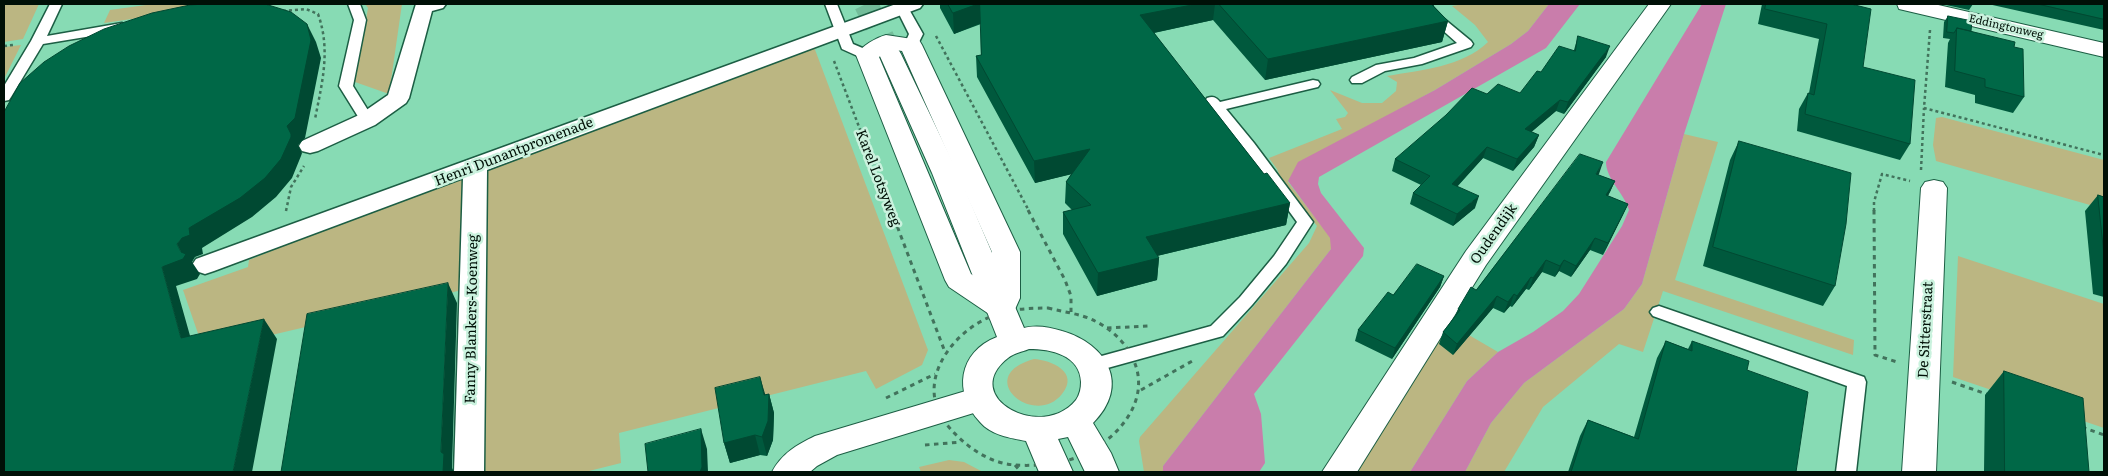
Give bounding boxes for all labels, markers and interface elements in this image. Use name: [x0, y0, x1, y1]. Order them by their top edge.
street label: Eddingtonweg: [1967, 12, 2045, 42]
street label: Henri Dunantpromenade: [432, 114, 596, 190]
street label: Karel Lotsyweg: [852, 127, 904, 229]
street label: Oudendijk: [1467, 200, 1521, 268]
street label: Fanny Blankers-Koenweg: [462, 234, 482, 404]
street label: De Sitterstraat: [1915, 281, 1937, 379]

